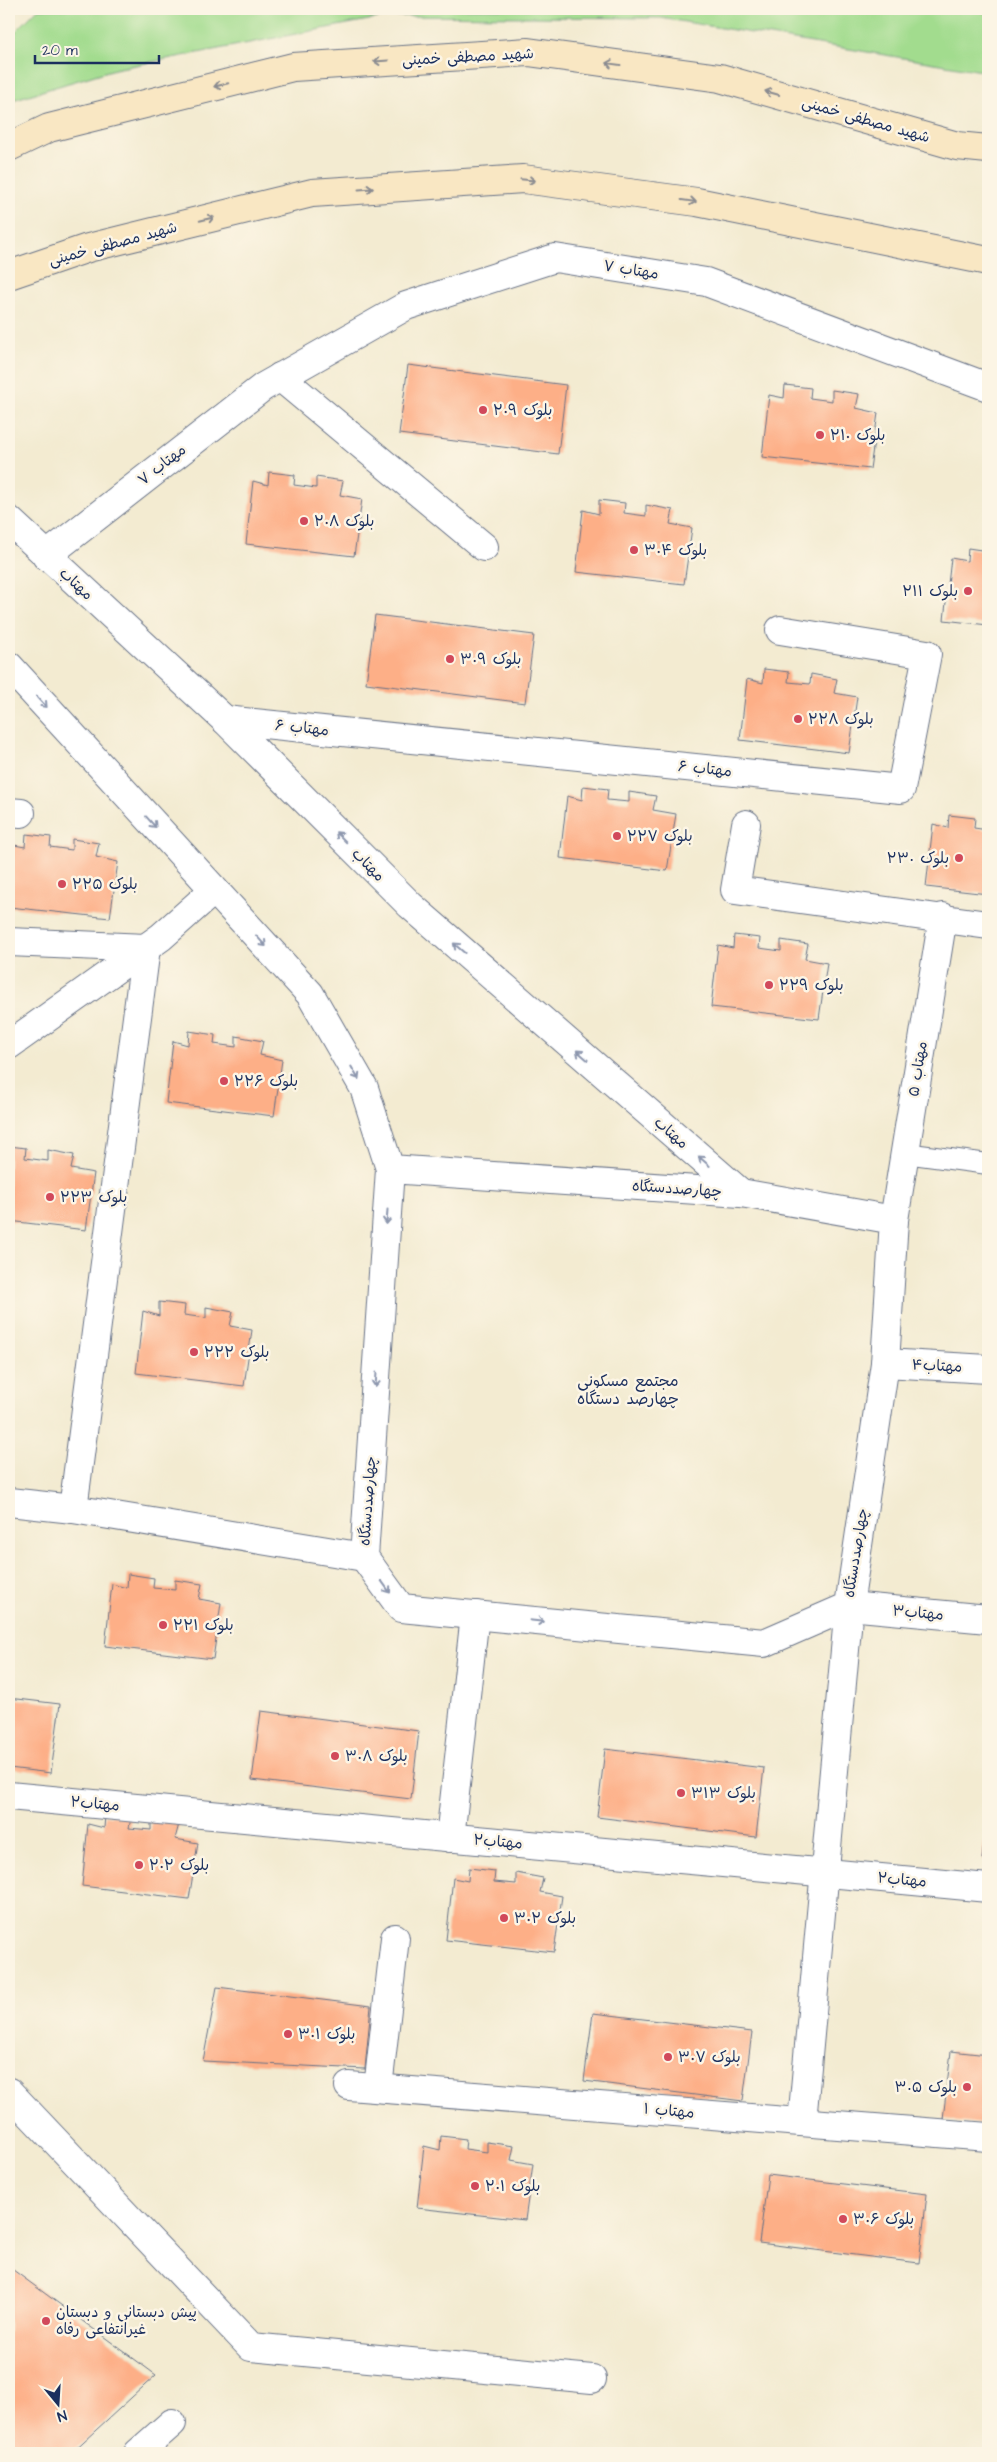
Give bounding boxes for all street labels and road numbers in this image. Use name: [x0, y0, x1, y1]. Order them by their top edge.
street label: شهید مصطفی خمینی: [401, 43, 535, 71]
street label: شهید مصطفی خمینی: [800, 92, 932, 148]
street label: شهید مصطفی خمینی: [46, 217, 180, 271]
street label: مهتاب ۷: [602, 255, 660, 285]
street label: مهتاب ۷: [134, 440, 190, 490]
street label: مهتاب: [54, 563, 98, 605]
street label: مهتاب ۶: [274, 715, 330, 741]
street label: مهتاب ۶: [677, 756, 733, 782]
street label: مهتاب: [347, 844, 389, 886]
street label: مهتاب ۵: [903, 1040, 933, 1098]
street label: مهتاب: [649, 1112, 693, 1154]
street label: چهارصددستگاه: [631, 1175, 723, 1203]
street label: مهتاب۴: [911, 1354, 963, 1378]
street label: چهارصددستگاه: [354, 1455, 382, 1547]
street label: چهارصددستگاه: [839, 1507, 873, 1599]
street label: مهتاب۳: [891, 1600, 945, 1626]
street label: مهتاب۲: [69, 1791, 121, 1817]
street label: مهتاب۲: [472, 1829, 524, 1855]
street label: مهتاب۲: [876, 1867, 928, 1893]
street label: مهتاب ۱: [643, 2098, 695, 2124]

